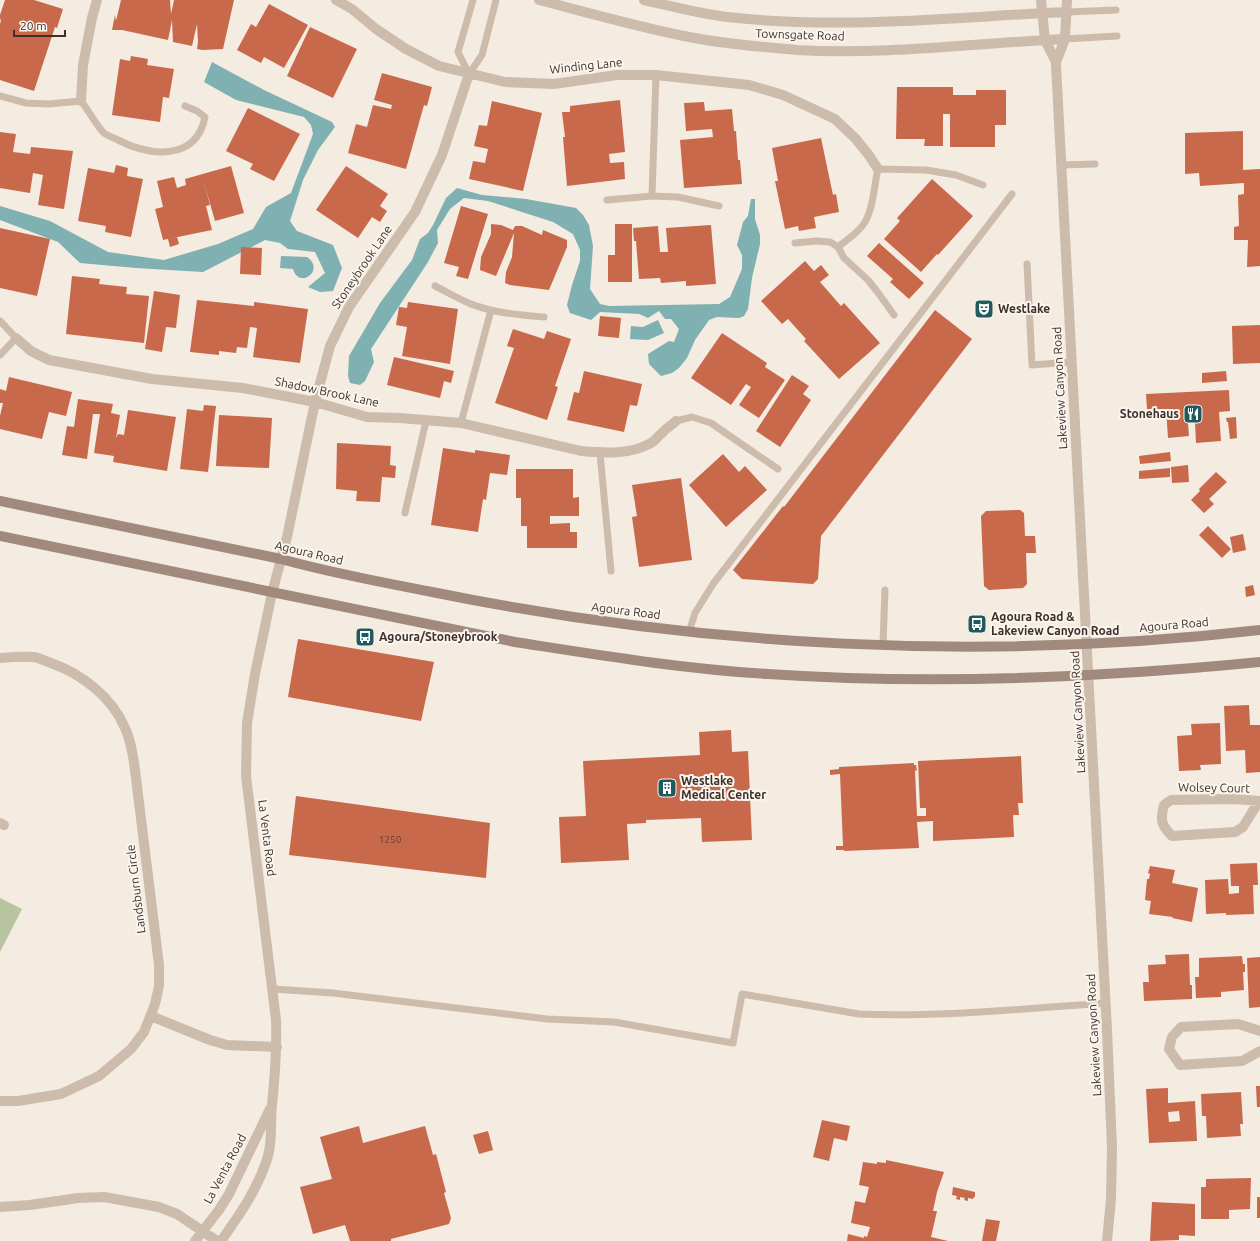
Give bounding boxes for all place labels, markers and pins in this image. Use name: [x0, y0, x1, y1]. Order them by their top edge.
theatre icon: Westlake: [973, 298, 995, 320]
place label: Westlake: [998, 302, 1050, 315]
restaurant icon: Stonehaus: [1182, 403, 1204, 425]
place label: Stonehaus: [1120, 407, 1179, 420]
place label: Agoura Road & Lakeview Canyon Road: [991, 610, 1119, 637]
bus stop icon: Agoura Road & Lakeview Canyon Road: [966, 613, 988, 635]
bus stop icon: Agoura/Stoneybrook: [354, 626, 376, 648]
place label: Agoura/Stoneybrook: [379, 630, 498, 643]
place label: Westlake Medical Center: [681, 774, 766, 801]
building icon: Westlake Medical Center: [656, 777, 678, 799]

